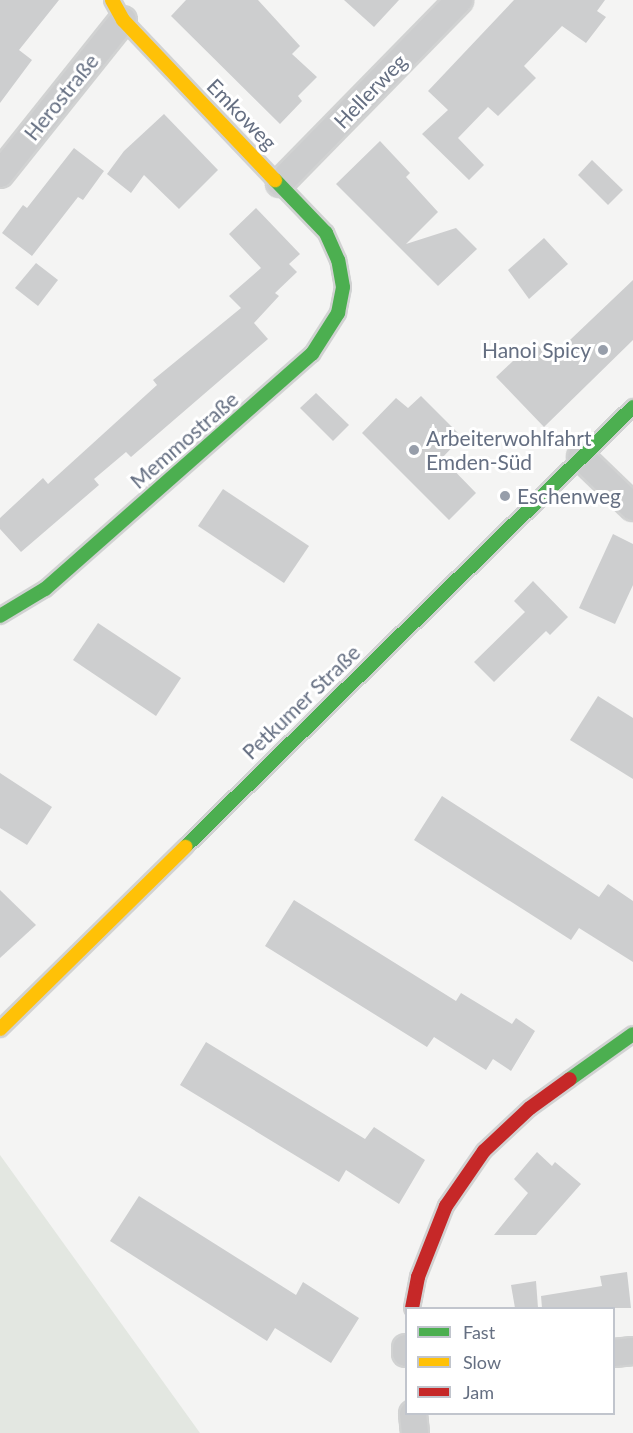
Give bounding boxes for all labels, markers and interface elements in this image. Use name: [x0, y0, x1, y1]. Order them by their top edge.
street label: Herostraße: [19, 49, 103, 145]
street label: Hellerweg: [328, 49, 412, 133]
street label: Emkoweg: [202, 73, 282, 155]
place label: Hanoi Spicy: [482, 337, 591, 363]
marker: Hanoi Spicy: [596, 343, 610, 357]
street label: Memmostraße: [125, 386, 243, 494]
place label: Arbeiterwohlfahrt Emden-Süd: [426, 425, 591, 475]
marker: Arbeiterwohlfahrt Emden-Süd: [407, 443, 421, 457]
place label: Eschenweg: [517, 483, 621, 509]
marker: Eschenweg: [498, 489, 512, 503]
street label: Petkumer Straße: [237, 639, 365, 765]
legend: [405, 1307, 615, 1415]
text: Fast: [463, 1321, 495, 1343]
text: Slow: [463, 1351, 501, 1373]
text: Jam: [463, 1381, 494, 1403]

